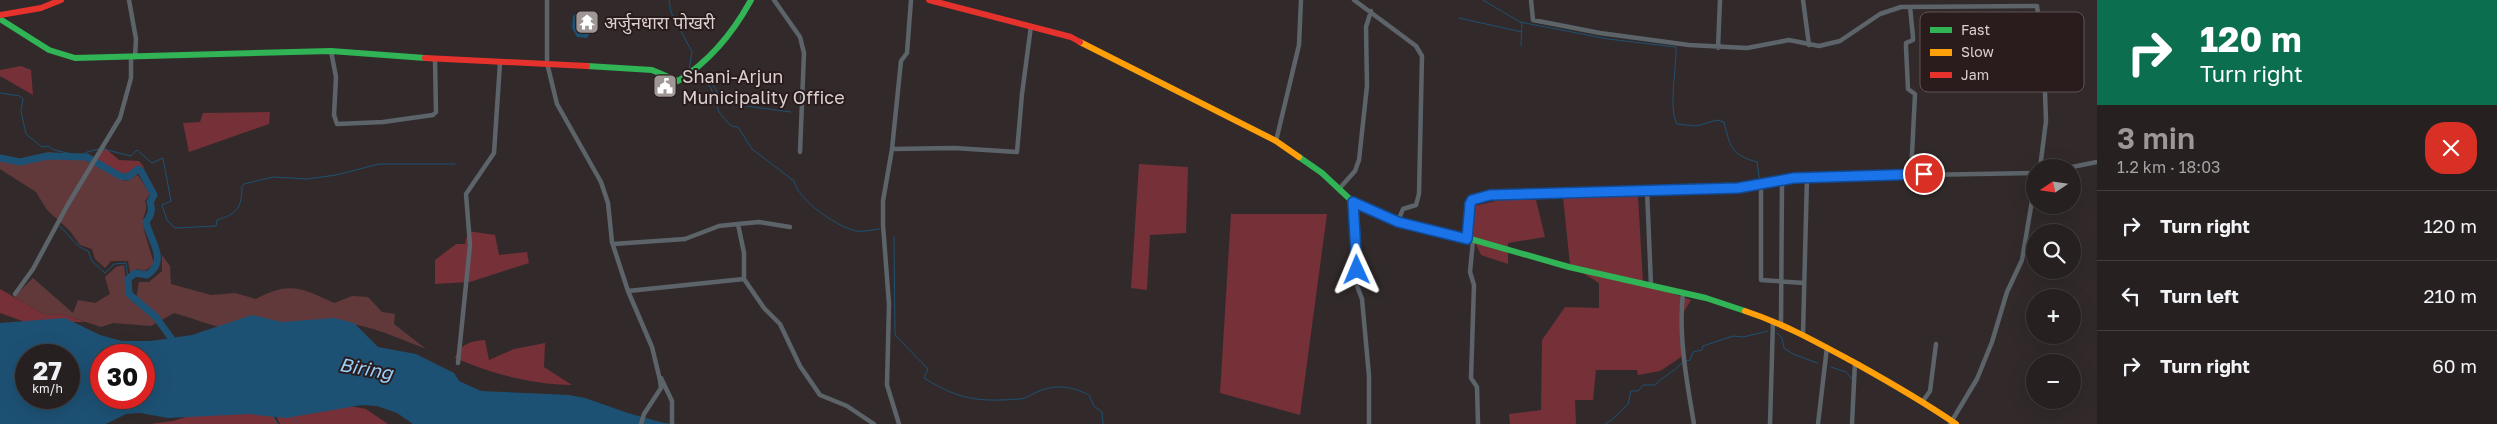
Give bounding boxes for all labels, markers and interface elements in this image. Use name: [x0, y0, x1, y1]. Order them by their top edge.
temple icon: अर्जुनधारा पोखरी: [574, 9, 600, 35]
place label: अर्जुनधारा पोखरी: [604, 11, 715, 35]
legend: [1920, 12, 2084, 92]
text: 120 m: [2200, 18, 2302, 60]
icon: right: [2117, 20, 2182, 85]
text: Fast: [1961, 21, 1990, 38]
text: Slow: [1961, 43, 1994, 60]
text: Turn right: [2200, 60, 2303, 87]
place label: Shani-Arjun Municipality Office: [682, 65, 845, 108]
text: Jam: [1961, 66, 1989, 83]
public building icon: Shani-Arjun Municipality Office: [652, 73, 678, 99]
text: 3 min: [2117, 120, 2195, 156]
button: close: [2425, 122, 2477, 174]
pin: [1903, 153, 1945, 195]
text: 1.2 km · 18:03: [2117, 157, 2220, 177]
north arrow: [2026, 159, 2081, 214]
map controls: [2026, 159, 2081, 409]
icon: arrive: [1910, 160, 1938, 188]
icon: right: [2117, 212, 2145, 240]
text: Turn right: [2160, 214, 2250, 237]
text: 120 m: [2423, 214, 2477, 237]
button: search: [2026, 224, 2081, 279]
position arrow: [1330, 243, 1382, 295]
icon: left: [2117, 282, 2145, 310]
text: Turn left: [2160, 284, 2239, 307]
text: 210 m: [2423, 284, 2477, 307]
button: +: [2026, 289, 2081, 344]
speed limit sign: 30: [90, 344, 155, 409]
water label: Biring: [338, 352, 396, 384]
icon: right: [2117, 352, 2145, 380]
button: −: [2026, 354, 2081, 409]
text: Turn right: [2160, 354, 2250, 377]
text: 60 m: [2432, 354, 2477, 377]
text: 27: [33, 355, 62, 386]
text: km/h: [32, 381, 63, 396]

